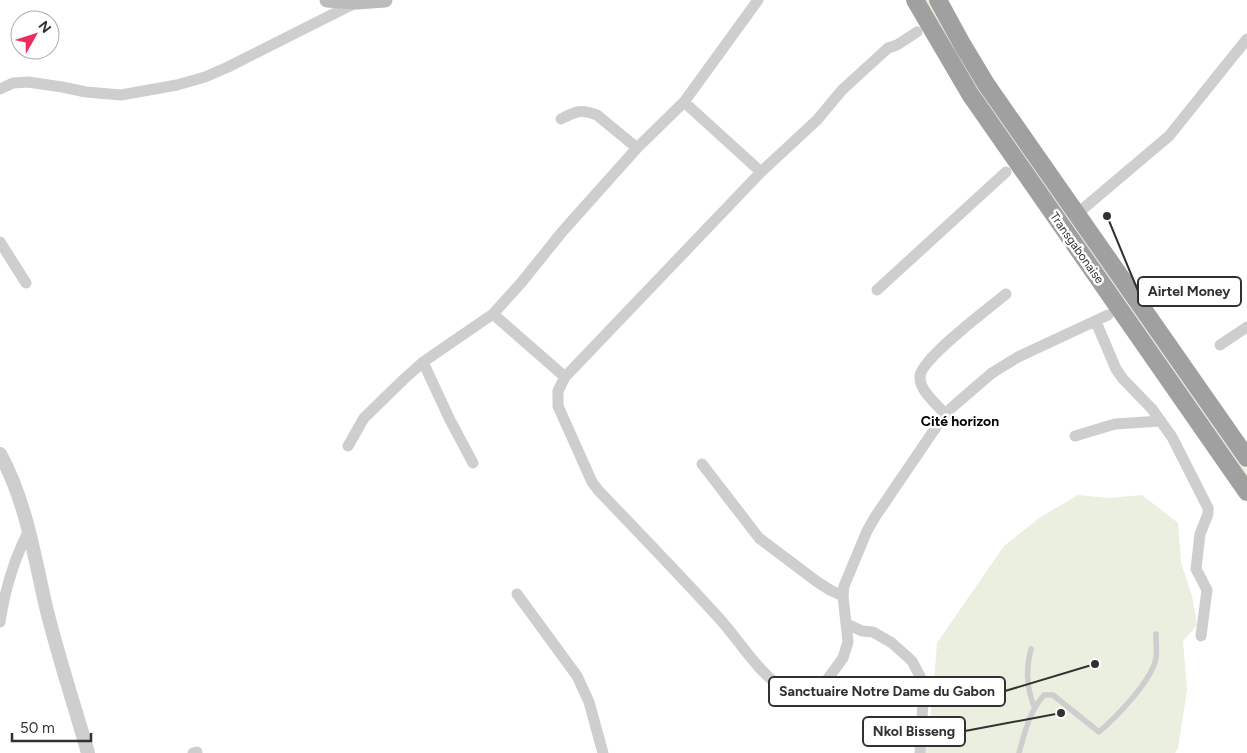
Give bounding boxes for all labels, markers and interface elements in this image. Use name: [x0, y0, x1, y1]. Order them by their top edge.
north arrow: [10, 10, 60, 60]
text: N: [35, 18, 55, 37]
street label: Transgabonaise: [1047, 210, 1107, 287]
callout: Airtel Money: [1138, 277, 1241, 306]
text: Airtel Money: [1148, 283, 1231, 300]
district label: Cité horizon: [921, 413, 999, 430]
callout: Sanctuaire Notre Dame du Gabon: [769, 677, 1005, 706]
text: Sanctuaire Notre Dame du Gabon: [779, 683, 995, 700]
scale bar: [12, 710, 91, 742]
callout: Nkol Bisseng: [863, 717, 965, 746]
text: 50 m: [20, 719, 55, 737]
text: Nkol Bisseng: [873, 723, 955, 740]

